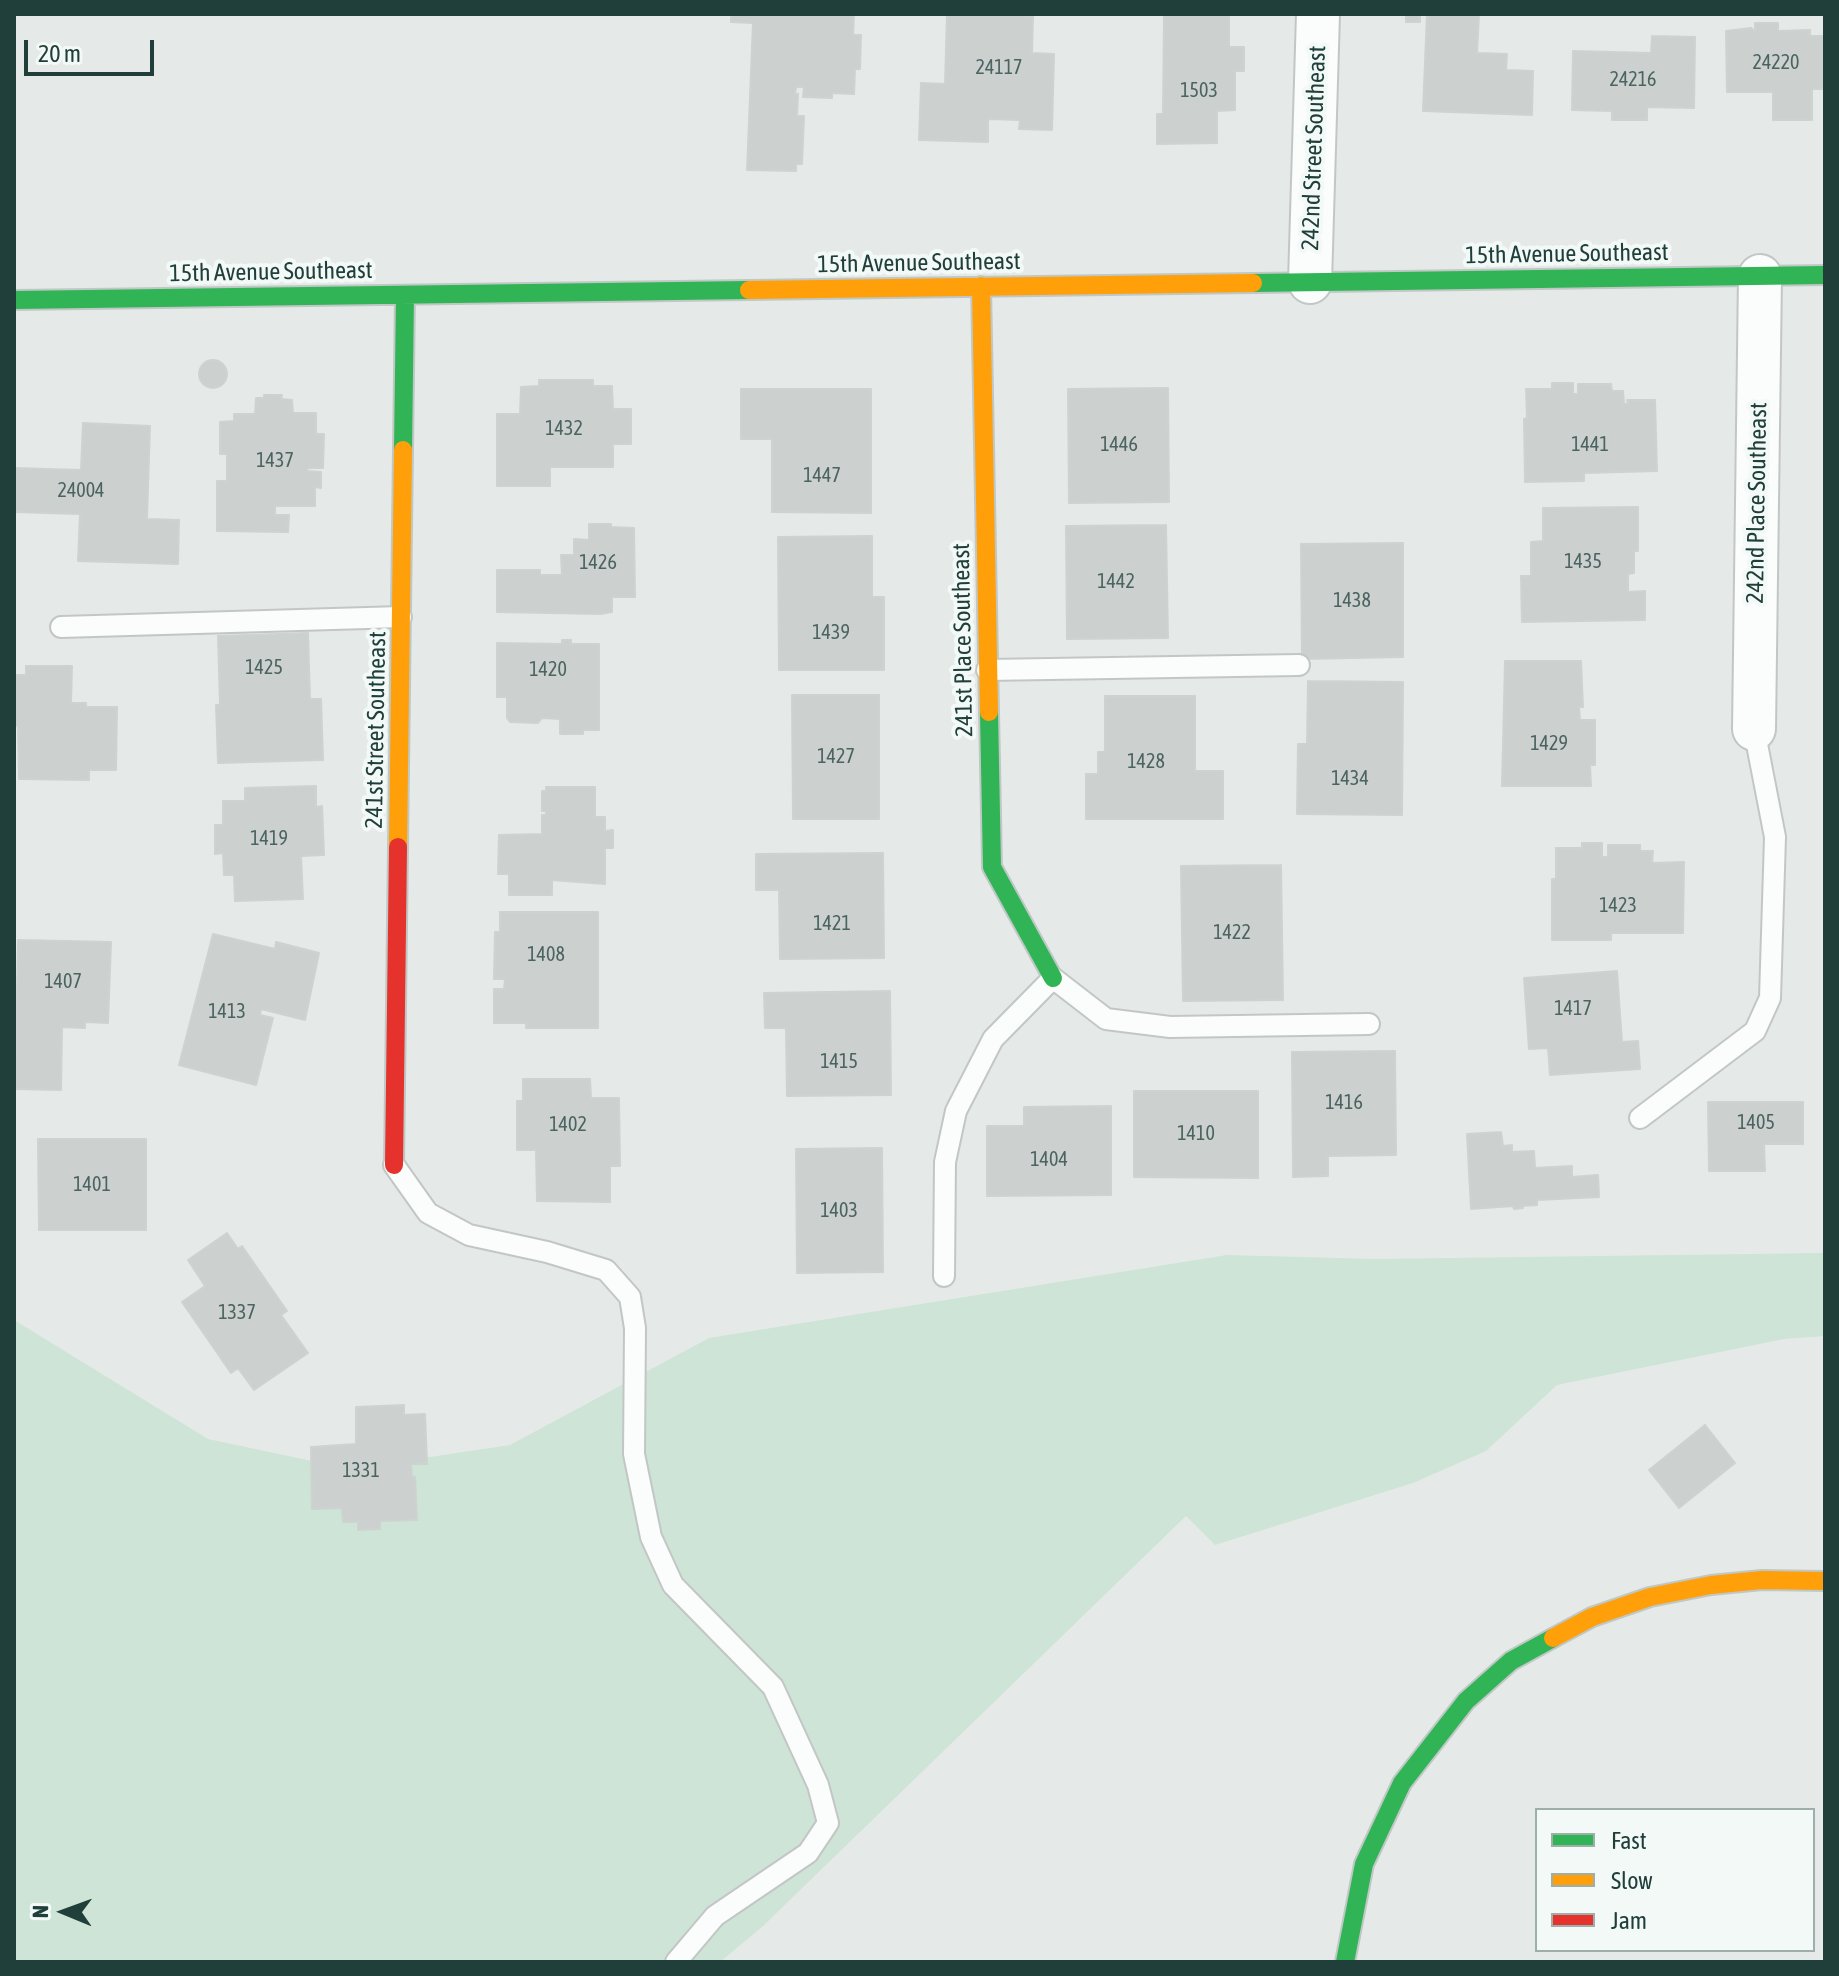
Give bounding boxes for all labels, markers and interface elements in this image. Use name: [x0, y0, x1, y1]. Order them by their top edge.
scale bar: [28, 24, 158, 74]
text: 20 m: [38, 40, 81, 67]
street label: 242nd Street Southeast: [1296, 45, 1332, 251]
house number: 24220: [1753, 51, 1799, 75]
house number: 24117: [976, 56, 1022, 80]
house number: 24216: [1610, 68, 1656, 92]
house number: 1503: [1180, 79, 1218, 103]
street label: 15th Avenue Southeast: [1465, 238, 1669, 270]
street label: 15th Avenue Southeast: [817, 247, 1021, 279]
street label: 15th Avenue Southeast: [169, 256, 373, 288]
street label: 242nd Place Southeast: [1741, 402, 1773, 604]
house number: 1432: [545, 417, 583, 441]
house number: 1446: [1100, 433, 1138, 457]
house number: 1441: [1571, 433, 1609, 457]
house number: 1437: [256, 449, 294, 473]
house number: 1447: [803, 464, 841, 488]
house number: 24004: [58, 479, 104, 503]
street label: 241st Place Southeast: [947, 543, 979, 737]
house number: 1435: [1564, 550, 1602, 574]
house number: 1426: [579, 551, 617, 575]
house number: 1442: [1097, 570, 1135, 594]
house number: 1438: [1333, 589, 1371, 613]
house number: 1439: [812, 621, 850, 645]
street label: 241st Street Southeast: [360, 631, 392, 829]
house number: 1425: [245, 656, 283, 680]
house number: 1420: [529, 658, 567, 682]
house number: 1429: [1530, 732, 1568, 756]
house number: 1427: [817, 745, 855, 769]
house number: 1428: [1127, 750, 1165, 774]
house number: 1434: [1331, 767, 1369, 791]
house number: 1419: [250, 827, 288, 851]
house number: 1423: [1599, 894, 1637, 918]
house number: 1421: [813, 912, 851, 936]
house number: 1422: [1213, 921, 1251, 945]
house number: 1408: [527, 943, 565, 967]
house number: 1407: [44, 970, 82, 994]
house number: 1417: [1554, 997, 1592, 1021]
house number: 1413: [208, 1000, 246, 1024]
house number: 1415: [820, 1050, 858, 1074]
house number: 1416: [1325, 1091, 1363, 1115]
house number: 1405: [1737, 1111, 1775, 1135]
house number: 1402: [549, 1113, 587, 1137]
house number: 1410: [1177, 1122, 1215, 1146]
house number: 1404: [1030, 1148, 1068, 1172]
house number: 1401: [73, 1173, 111, 1197]
house number: 1403: [820, 1199, 858, 1223]
house number: 1337: [218, 1301, 256, 1325]
house number: 1331: [342, 1459, 380, 1483]
legend: [1535, 1808, 1815, 1952]
text: Fast: [1611, 1827, 1647, 1854]
text: Slow: [1611, 1867, 1653, 1894]
north arrow: [24, 1872, 104, 1952]
text: N: [27, 1905, 53, 1918]
text: Jam: [1611, 1907, 1647, 1934]

